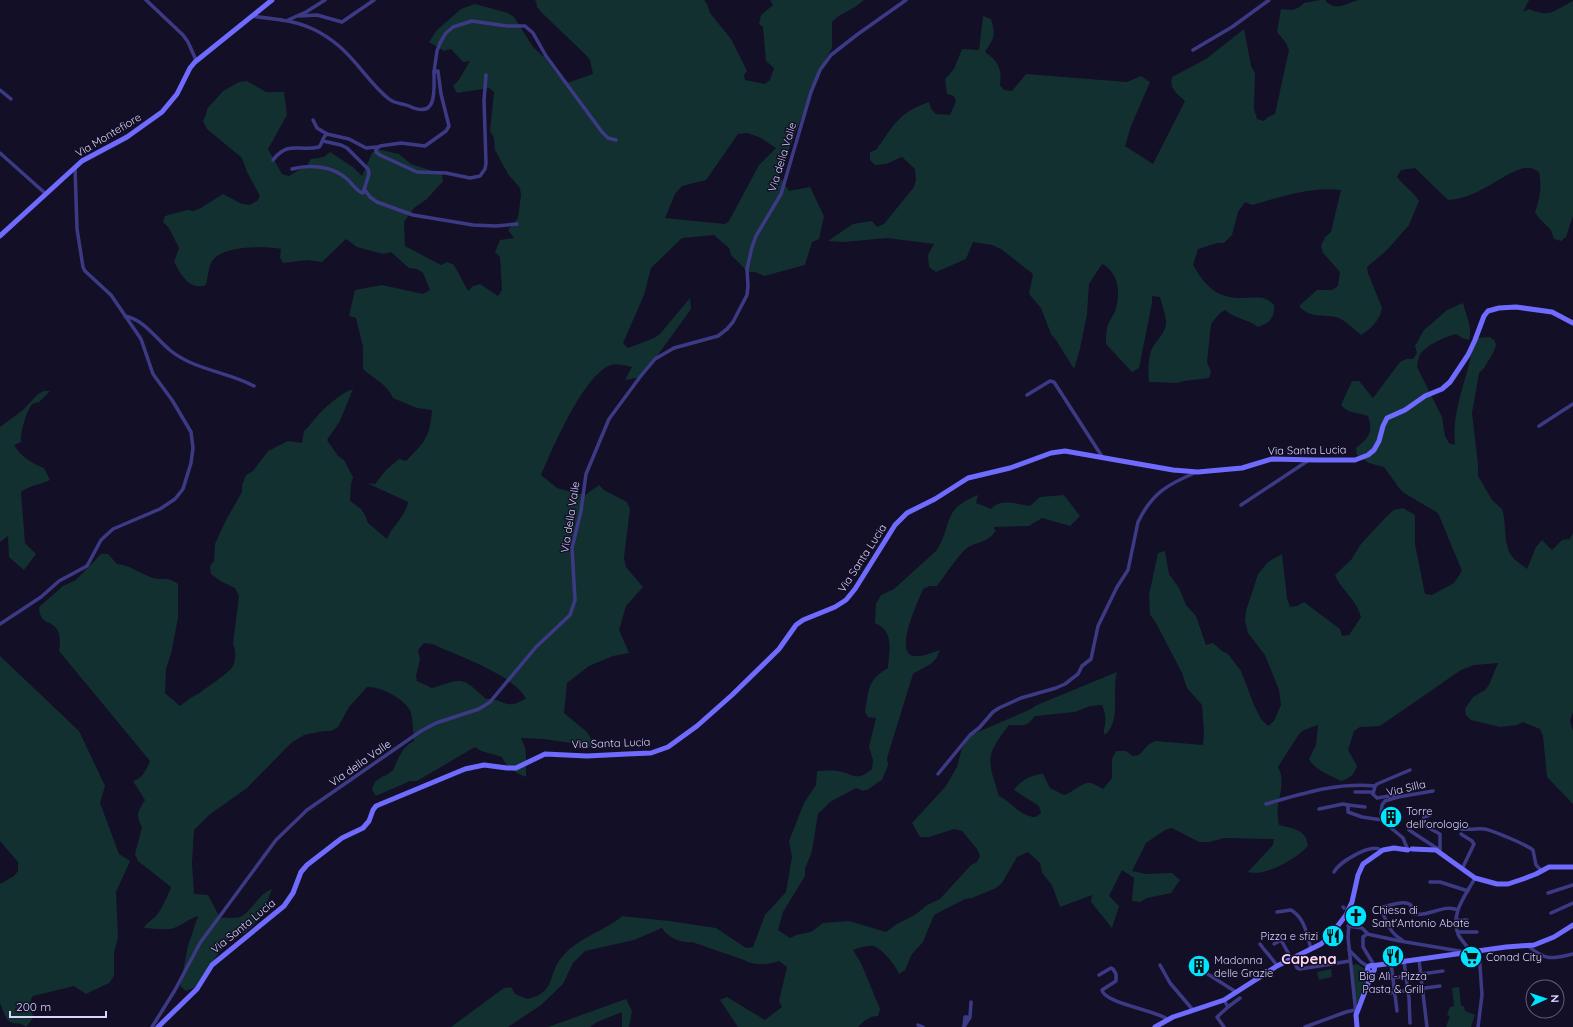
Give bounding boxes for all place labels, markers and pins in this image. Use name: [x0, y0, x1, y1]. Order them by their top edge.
building icon: Torre dell'orologio: [1378, 804, 1404, 830]
place label: Torre dell'orologio: [1406, 804, 1469, 831]
church icon: Chiesa di Sant'Antonio Abate: [1343, 903, 1369, 929]
place label: Chiesa di Sant'Antonio Abate: [1372, 903, 1470, 930]
restaurant icon: Pizza e sfizi: [1320, 923, 1346, 949]
place label: Pizza e sfizi: [1261, 929, 1318, 943]
restaurant icon: Big Alì - Pizza Pasta & Grill: [1380, 943, 1406, 969]
supermarket icon: Conad City: [1458, 944, 1484, 970]
place label: Conad City: [1486, 950, 1542, 964]
building icon: Madonna delle Grazie: [1186, 953, 1212, 979]
place label: Madonna delle Grazie: [1214, 953, 1273, 980]
place label: Big Alì - Pizza Pasta & Grill: [1359, 969, 1427, 996]

